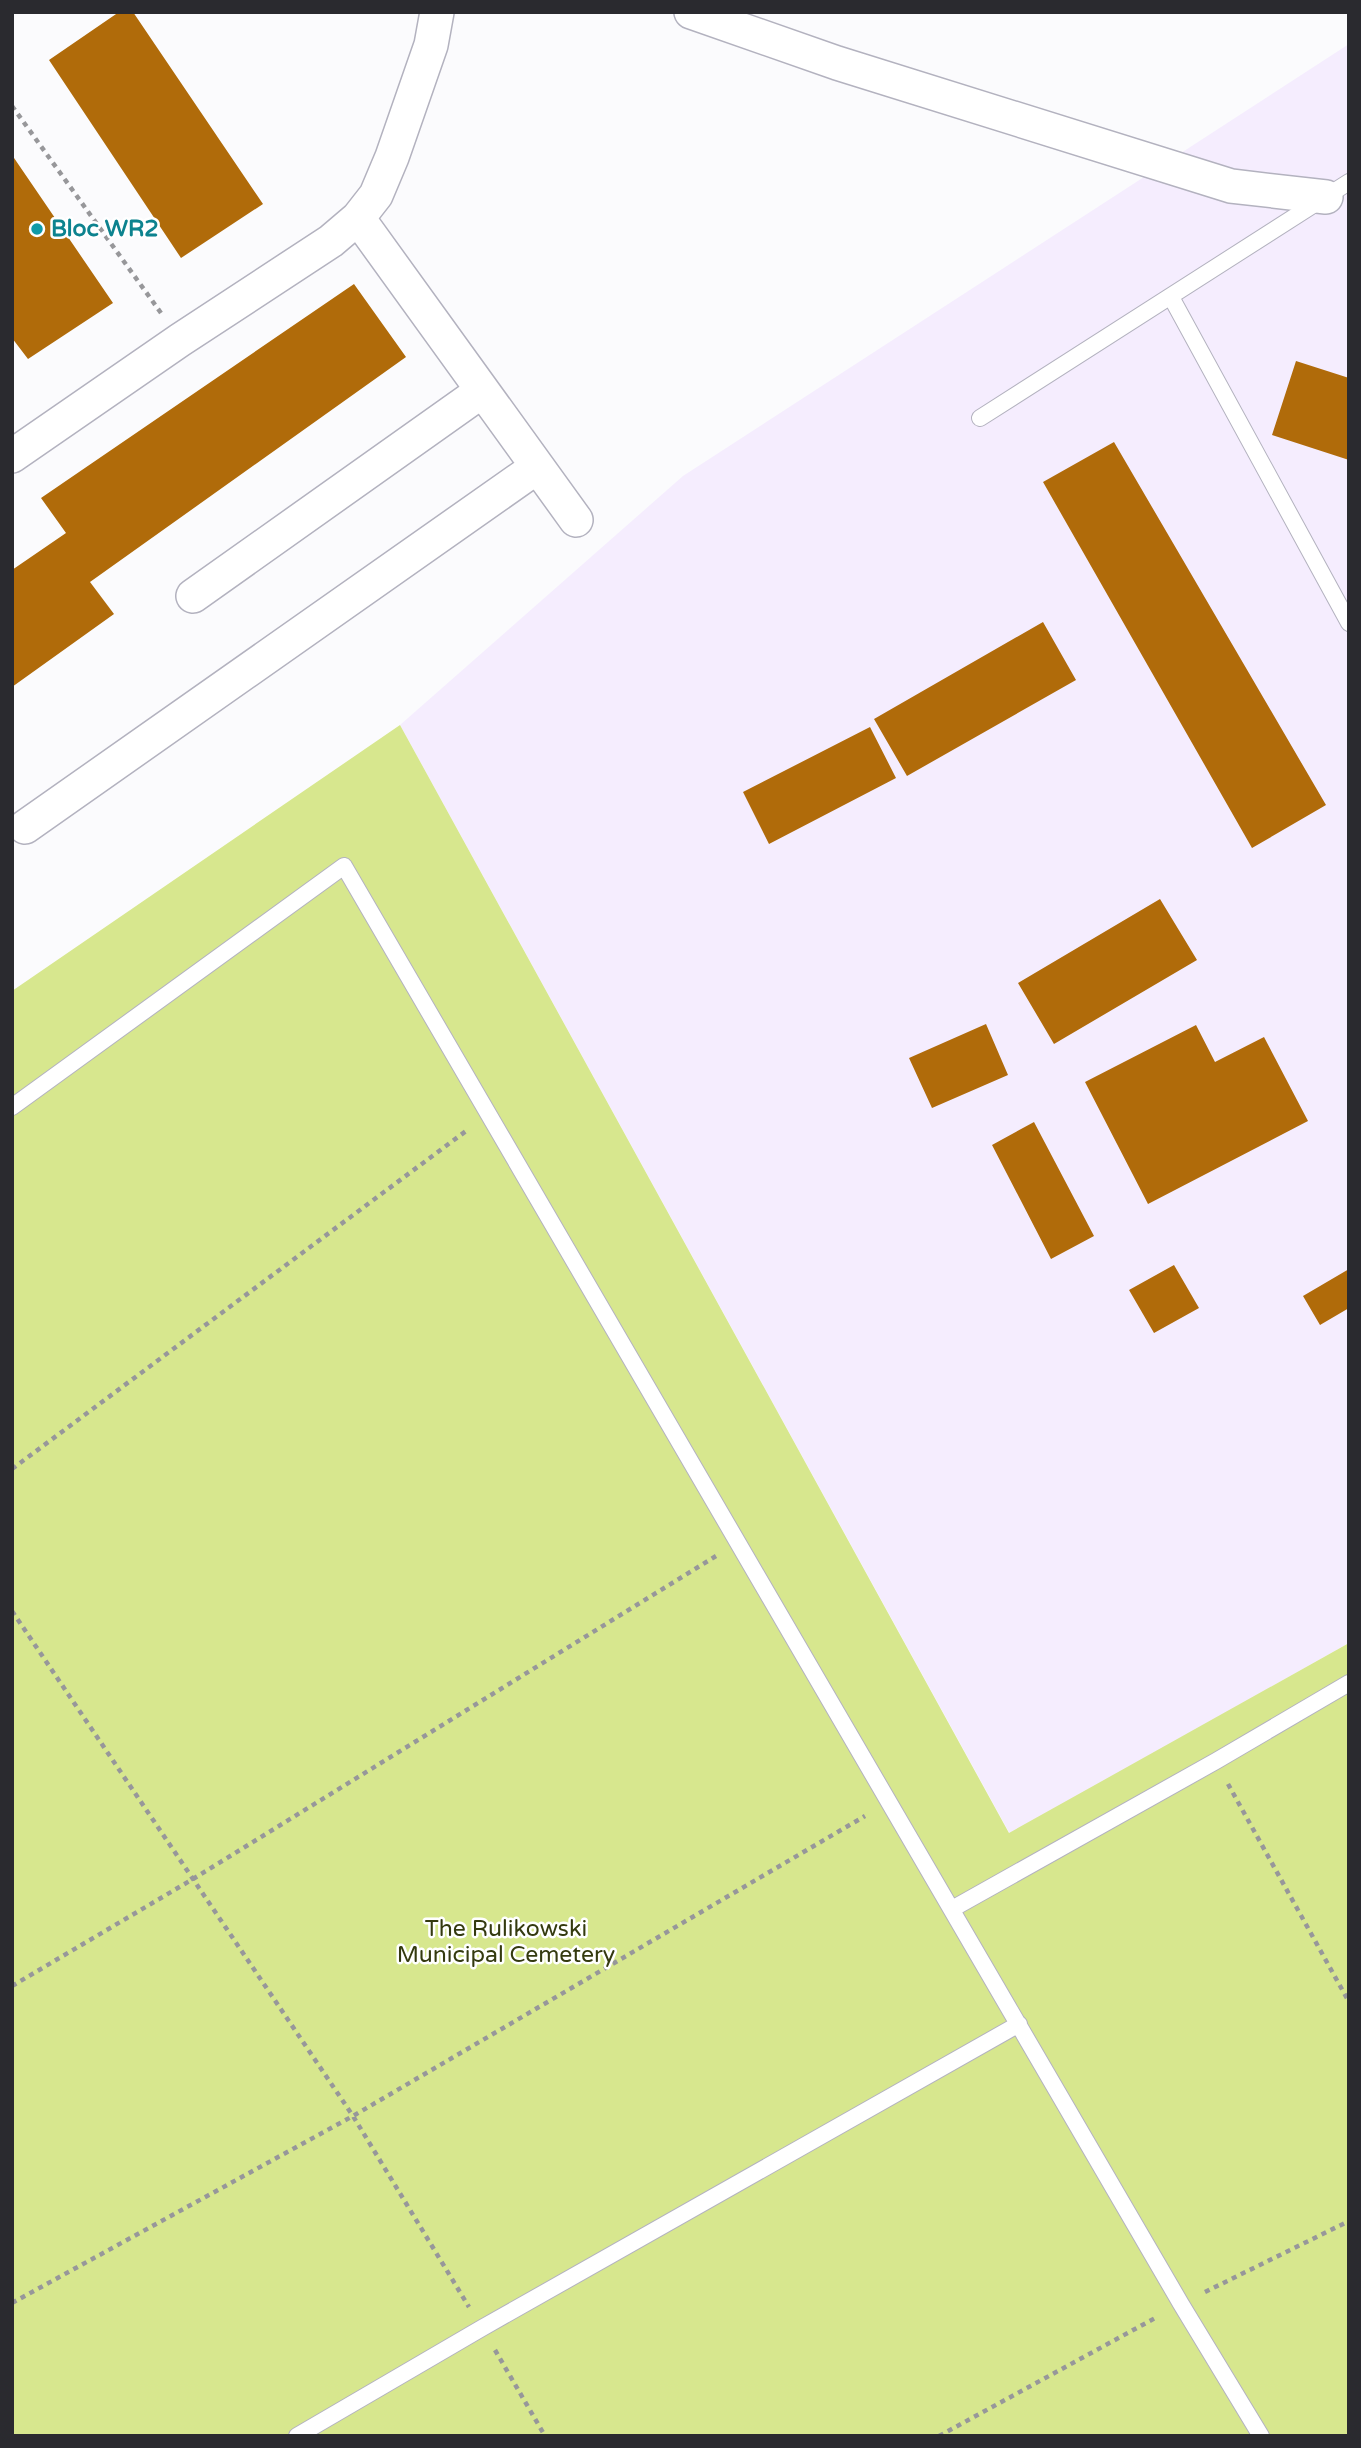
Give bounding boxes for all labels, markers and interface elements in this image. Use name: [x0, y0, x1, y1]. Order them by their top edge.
place label: Bloc WR2: [51, 215, 159, 243]
marker: Bloc WR2: [29, 221, 45, 237]
park label: The Rulikowski Municipal Cemetery: [397, 1915, 615, 1969]

